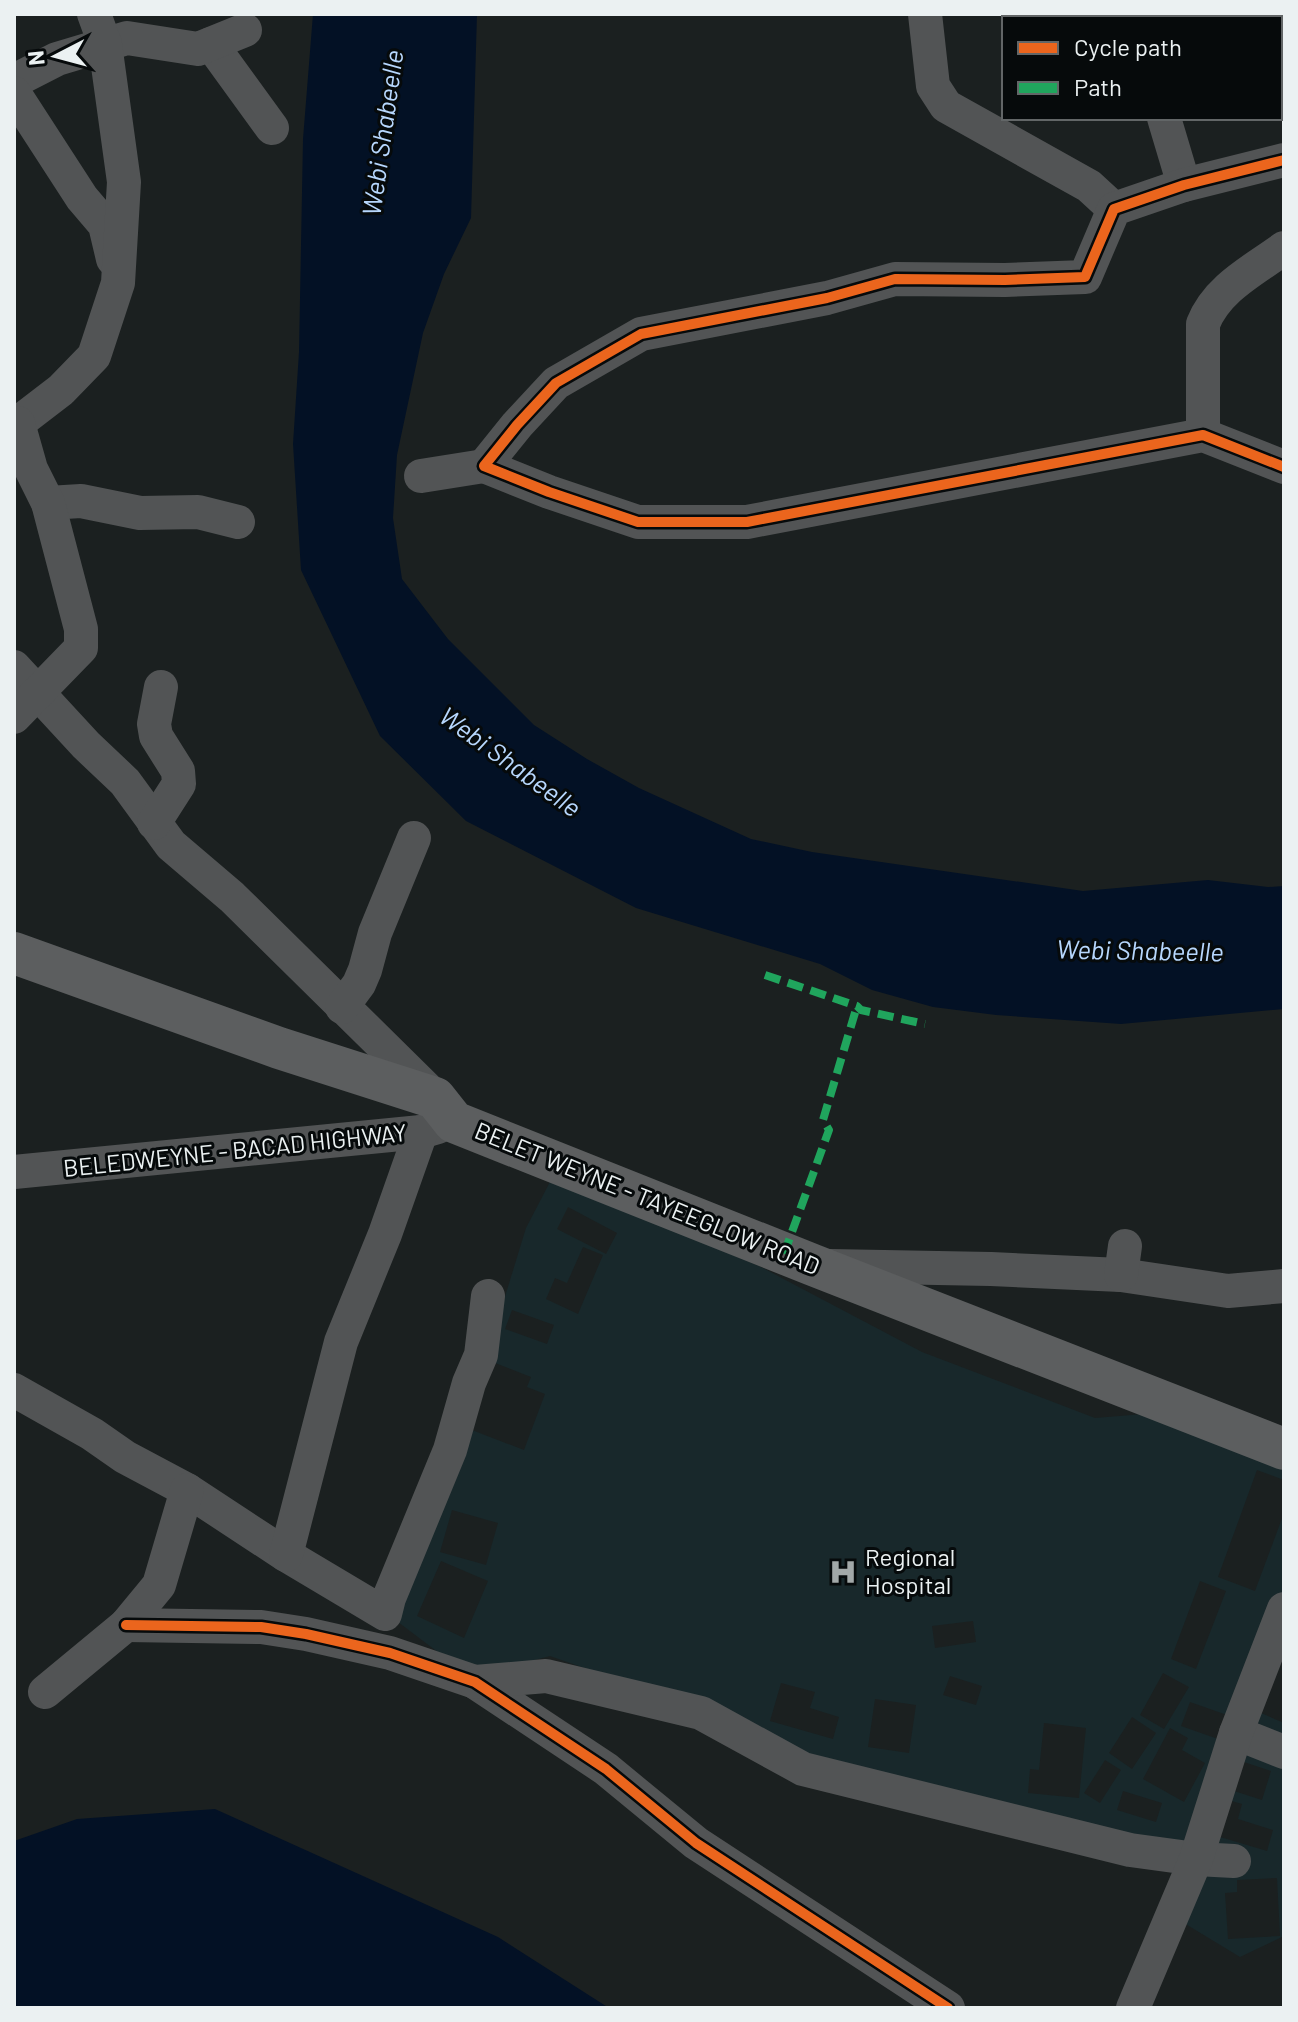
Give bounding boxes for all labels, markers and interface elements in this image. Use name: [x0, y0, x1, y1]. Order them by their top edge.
north arrow: [16, 16, 96, 96]
legend: [1002, 16, 1282, 120]
text: Cycle path: [1074, 32, 1182, 61]
water label: Webi Shabeelle: [355, 48, 408, 218]
text: N: [21, 50, 49, 67]
text: Path: [1074, 72, 1122, 101]
water label: Webi Shabeelle: [434, 699, 588, 822]
water label: Webi Shabeelle: [1056, 933, 1224, 966]
street label: BELET WEYNE - TAYEEGLOW ROAD: [471, 1115, 824, 1280]
street label: BELEDWEYNE - BACAD HIGHWAY: [62, 1117, 408, 1182]
place label: Regional Hospital: [865, 1542, 955, 1599]
hospital icon: Regional Hospital: [828, 1557, 858, 1587]

